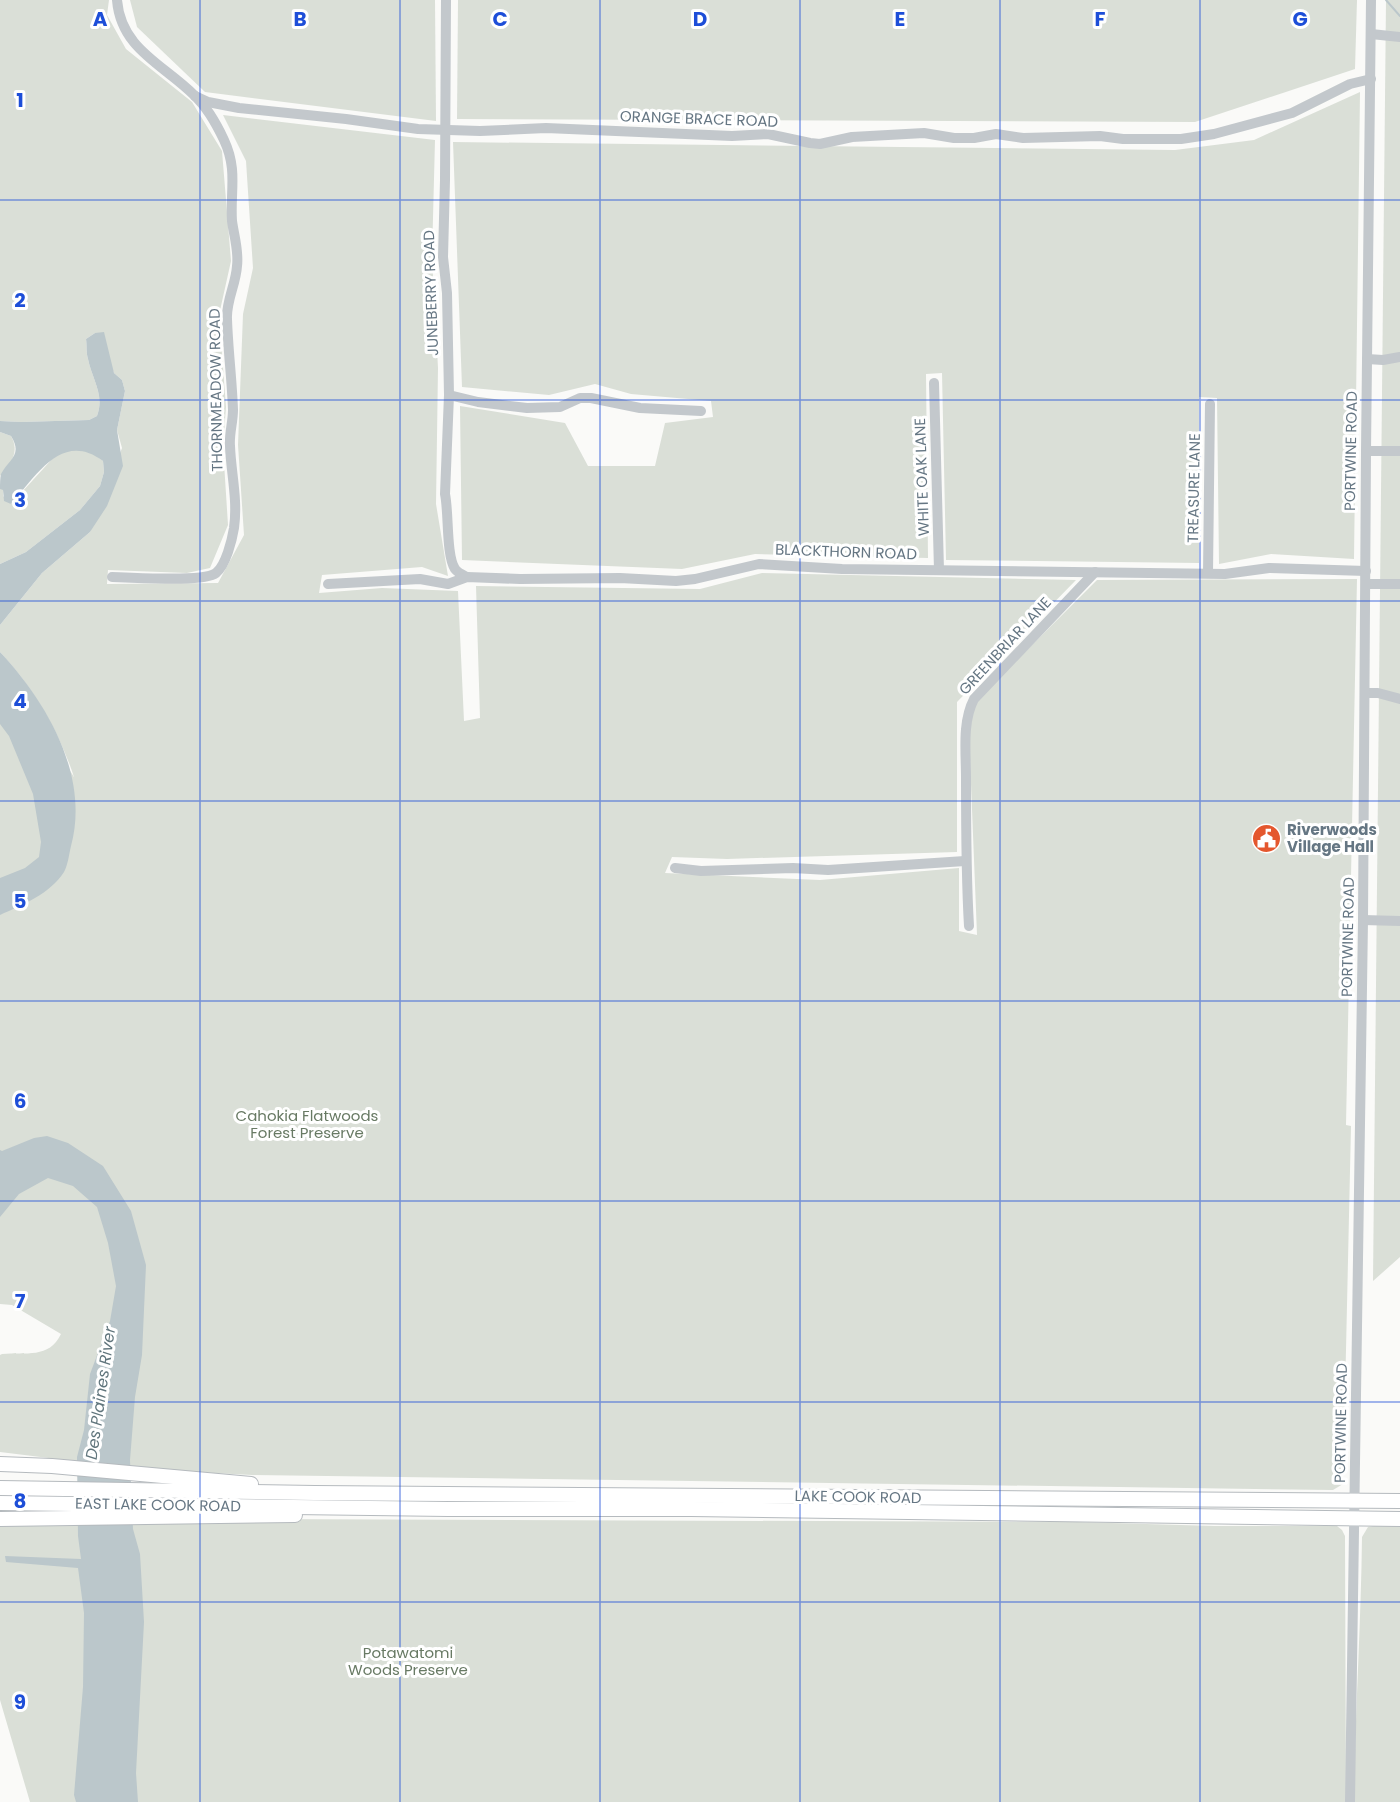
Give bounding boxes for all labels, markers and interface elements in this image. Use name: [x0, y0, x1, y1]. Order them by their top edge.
text: A: [93, 5, 108, 33]
text: B: [293, 5, 307, 33]
text: C: [492, 5, 508, 33]
text: D: [693, 5, 707, 33]
text: E: [895, 5, 905, 33]
text: F: [1095, 5, 1106, 33]
text: G: [1292, 5, 1308, 33]
text: 1: [16, 86, 24, 114]
street label: ORANGE BRACE ROAD: [620, 105, 778, 132]
street label: JUNEBERRY ROAD: [418, 230, 443, 356]
text: 2: [14, 286, 26, 314]
street label: THORNMEADOW ROAD: [204, 308, 227, 472]
street label: PORTWINE ROAD: [1339, 391, 1362, 511]
street label: WHITE OAK LANE: [909, 418, 934, 536]
street label: TREASURE LANE: [1182, 433, 1205, 543]
text: 3: [14, 486, 26, 514]
street label: BLACKTHORN ROAD: [775, 539, 917, 564]
street label: GREENBRIAR LANE: [954, 592, 1056, 699]
text: 4: [13, 687, 27, 715]
place label: Riverwoods Village Hall: [1287, 819, 1377, 857]
public building icon: Riverwoods Village Hall: [1250, 823, 1282, 855]
street label: PORTWINE ROAD: [1336, 877, 1359, 997]
text: 5: [14, 887, 27, 915]
text: 6: [14, 1087, 26, 1115]
park label: Cahokia Flatwoods Forest Preserve: [236, 1105, 379, 1143]
text: 7: [15, 1287, 26, 1315]
water label: Des Plaines River: [80, 1324, 121, 1461]
street label: PORTWINE ROAD: [1329, 1363, 1352, 1483]
street label: LAKE COOK ROAD: [794, 1485, 922, 1508]
text: 8: [14, 1487, 26, 1515]
street label: EAST LAKE COOK ROAD: [75, 1493, 241, 1516]
park label: Potawatomi Woods Preserve: [348, 1642, 468, 1680]
text: 9: [14, 1688, 26, 1716]

